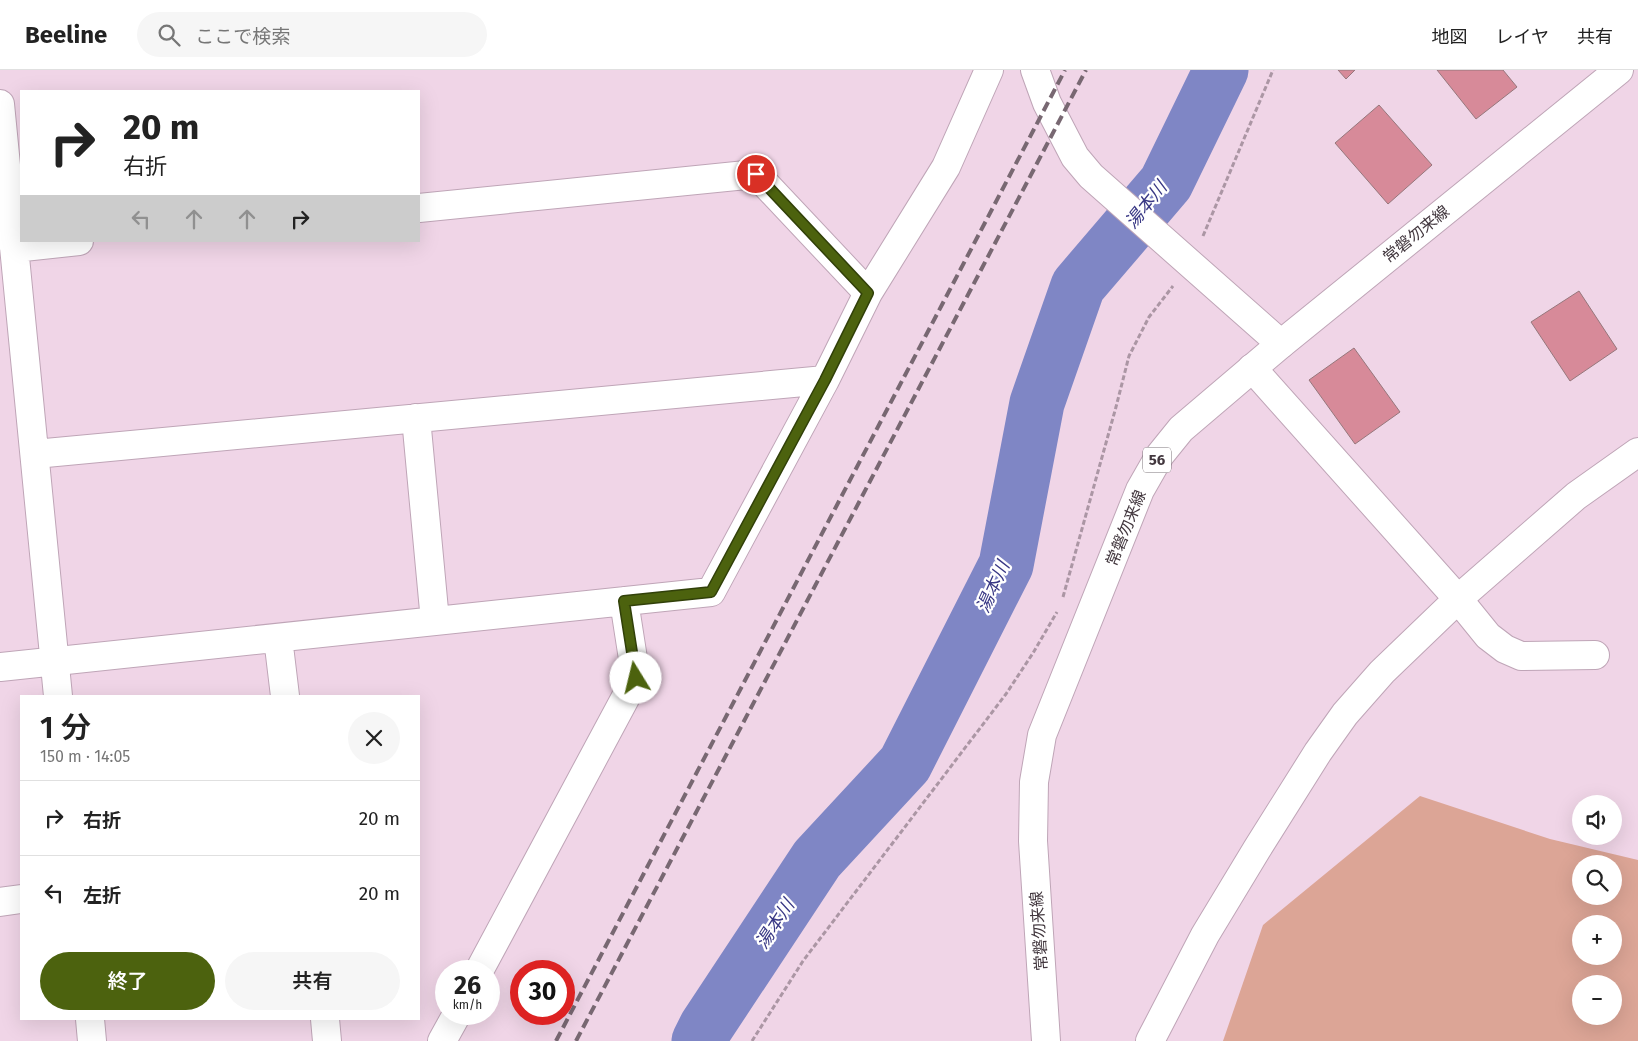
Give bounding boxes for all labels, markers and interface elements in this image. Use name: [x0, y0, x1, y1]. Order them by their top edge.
search box: [137, 12, 487, 57]
text: Beeline: [25, 21, 107, 49]
icon: search: [155, 21, 183, 49]
text: ここで検索: [195, 25, 290, 48]
text: 地図: [1432, 26, 1468, 48]
text: レイヤ: [1496, 26, 1549, 48]
text: 共有: [1577, 26, 1613, 48]
text: 20 m: [123, 106, 199, 148]
icon: right: [40, 110, 105, 175]
text: 右折: [123, 153, 167, 180]
pin: [735, 153, 777, 195]
icon: arrive: [742, 160, 770, 188]
water label: 湯本川: [1120, 176, 1173, 233]
street label: 常磐勿来線: [1379, 201, 1453, 267]
icon: left: [127, 205, 155, 233]
icon: ahead: [180, 205, 208, 233]
icon: ahead: [233, 205, 261, 233]
icon: right: [286, 205, 314, 233]
road number: 56: [1143, 448, 1171, 472]
street label: 常磐勿来線: [1102, 487, 1150, 569]
water label: 湯本川: [972, 556, 1015, 616]
position arrow: [609, 651, 661, 703]
text: 1 分: [40, 710, 91, 746]
button: close: [348, 712, 400, 764]
text: 150 m · 14:05: [40, 747, 130, 766]
map controls: [1572, 795, 1622, 1025]
button: sound: [1572, 795, 1622, 845]
icon: right: [40, 804, 68, 832]
text: 20 m: [359, 807, 400, 830]
text: 右折: [83, 809, 121, 832]
button: search: [1572, 855, 1622, 905]
icon: left: [40, 879, 68, 907]
text: 20 m: [359, 882, 400, 905]
text: 左折: [83, 884, 121, 907]
street label: 常磐勿来線: [1027, 890, 1051, 972]
water label: 湯本川: [751, 894, 800, 953]
button: +: [1572, 915, 1622, 965]
button: 終了: [40, 952, 215, 1010]
button: 共有: [225, 952, 400, 1010]
speed limit sign: 30: [510, 960, 575, 1025]
text: 26: [454, 971, 481, 1001]
button: −: [1572, 975, 1622, 1025]
text: km/h: [453, 998, 482, 1012]

